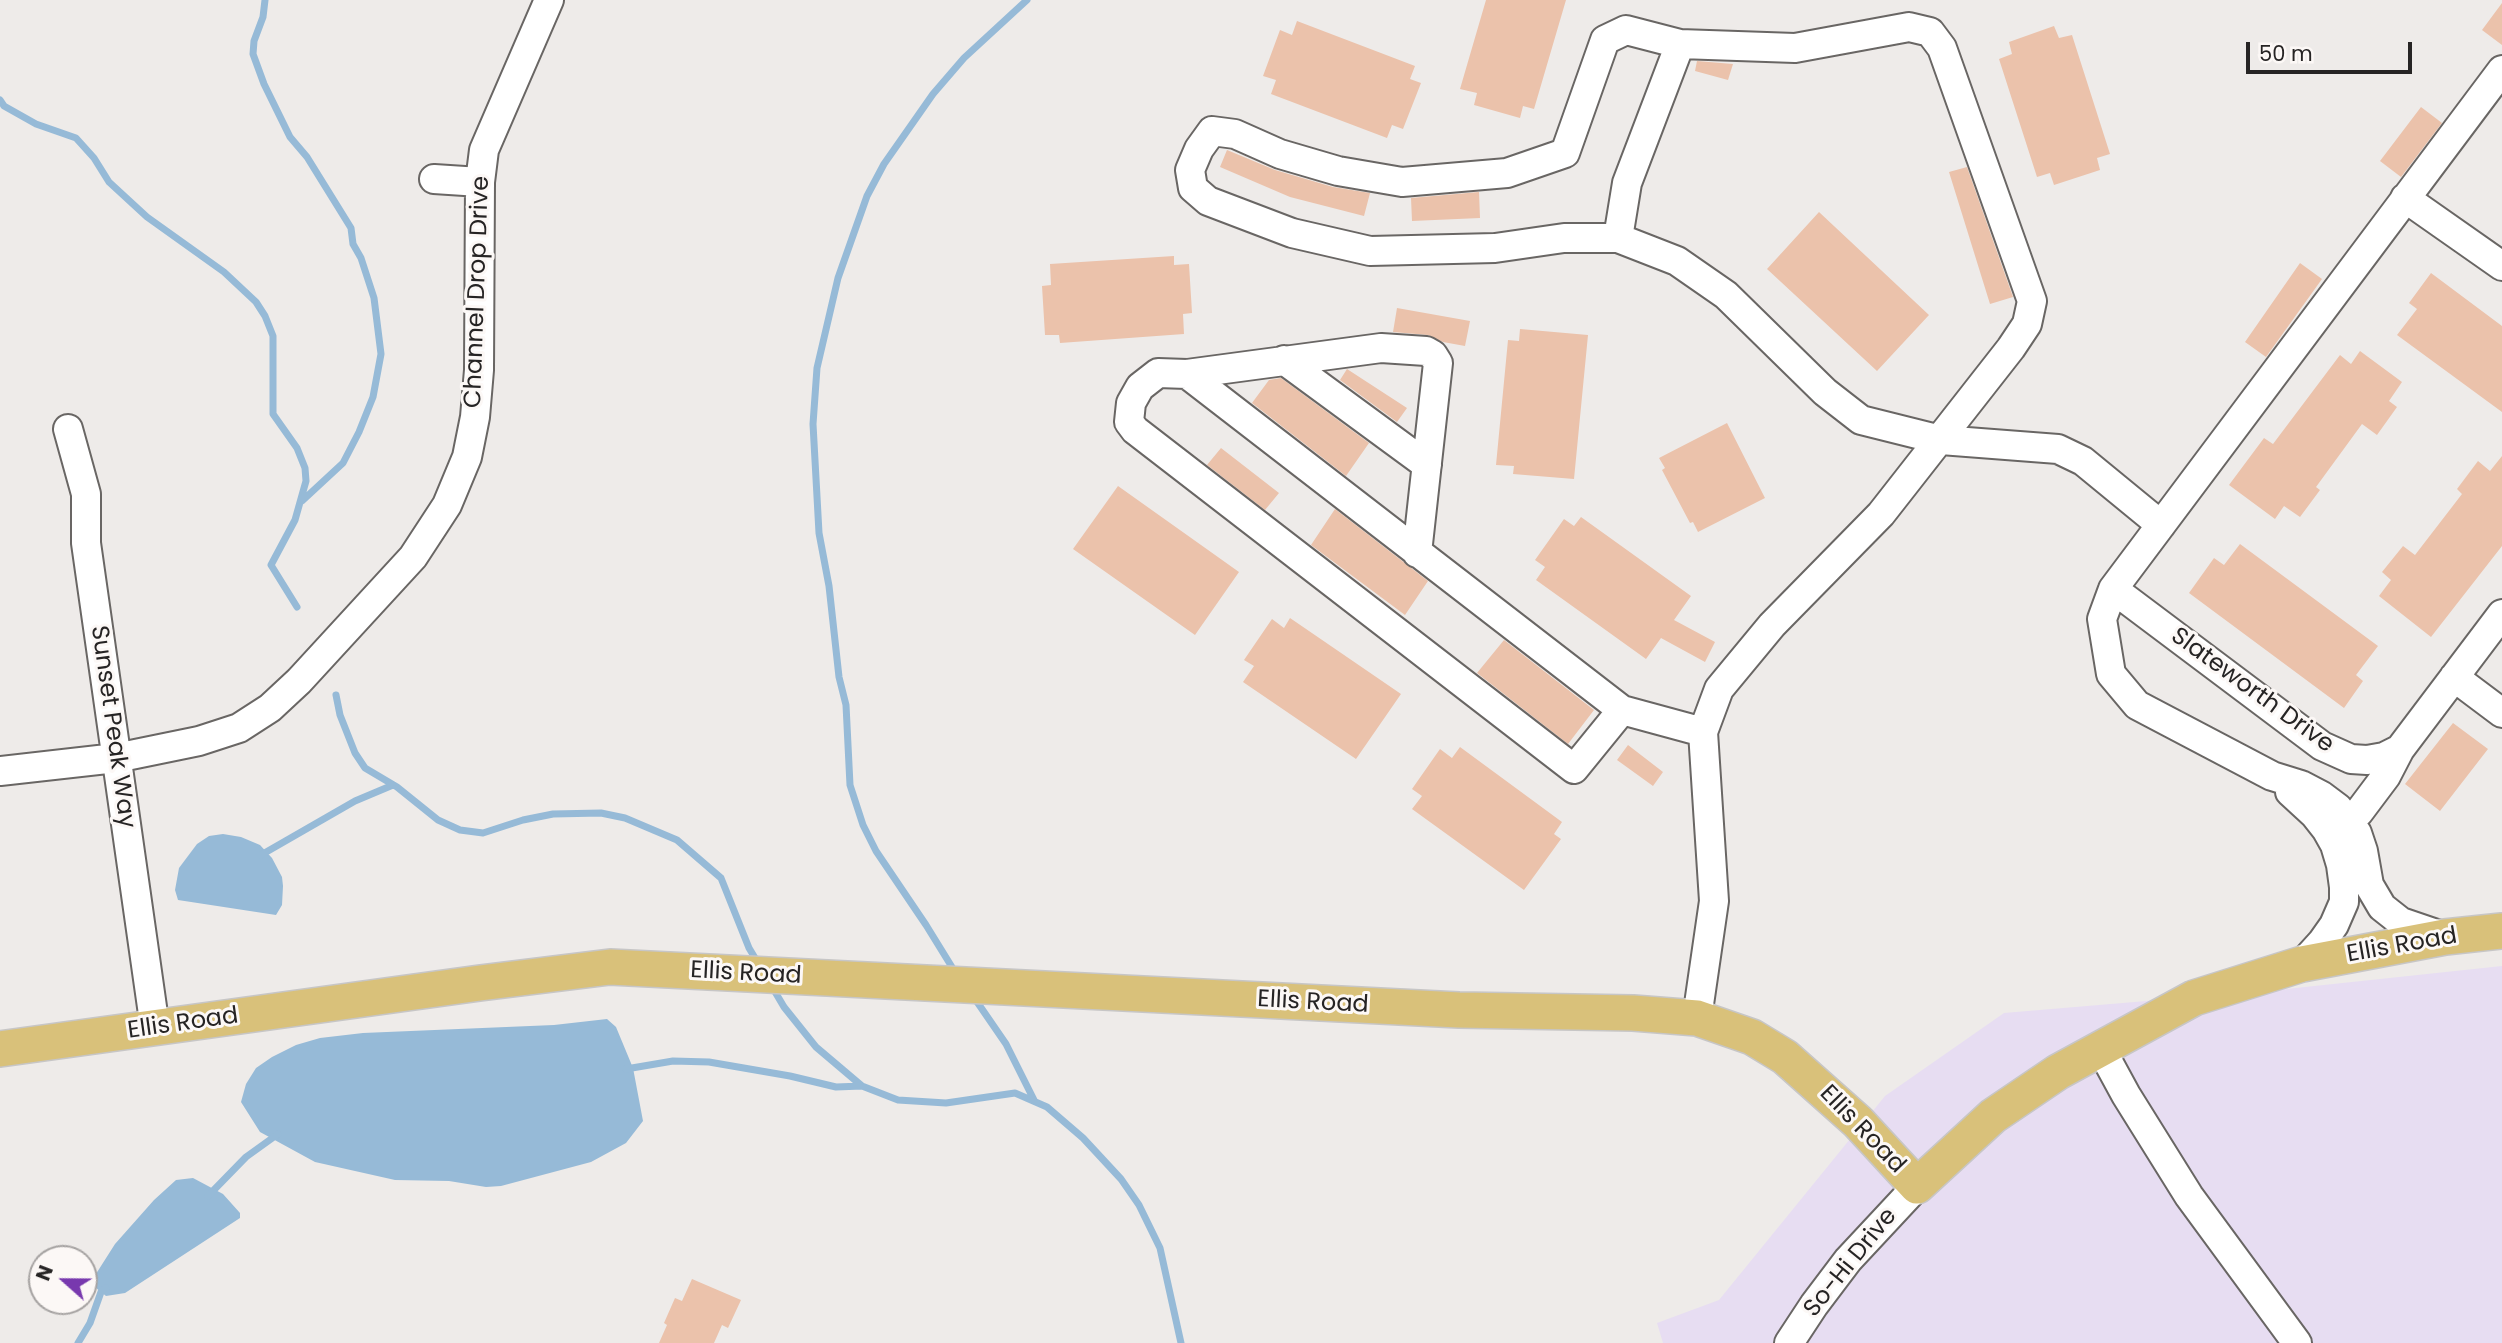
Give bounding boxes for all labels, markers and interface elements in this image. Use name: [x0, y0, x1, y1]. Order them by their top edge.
scale bar: [2250, 28, 2416, 72]
text: 50 m: [2259, 39, 2313, 68]
street label: Channel Drop Drive: [460, 176, 496, 408]
street label: Slateworth Drive: [2165, 622, 2339, 760]
street label: Sunset Peak Way: [84, 624, 140, 830]
street label: Ellis Road: [2345, 922, 2459, 970]
street label: Ellis Road: [690, 957, 802, 991]
street label: Ellis Road: [1257, 986, 1369, 1020]
street label: Ellis Road: [126, 1002, 240, 1046]
street label: Ellis Road: [1813, 1080, 1911, 1180]
street label: So-Hi Drive: [1798, 1203, 1904, 1323]
north arrow: [28, 1245, 98, 1315]
text: N: [30, 1262, 60, 1285]

